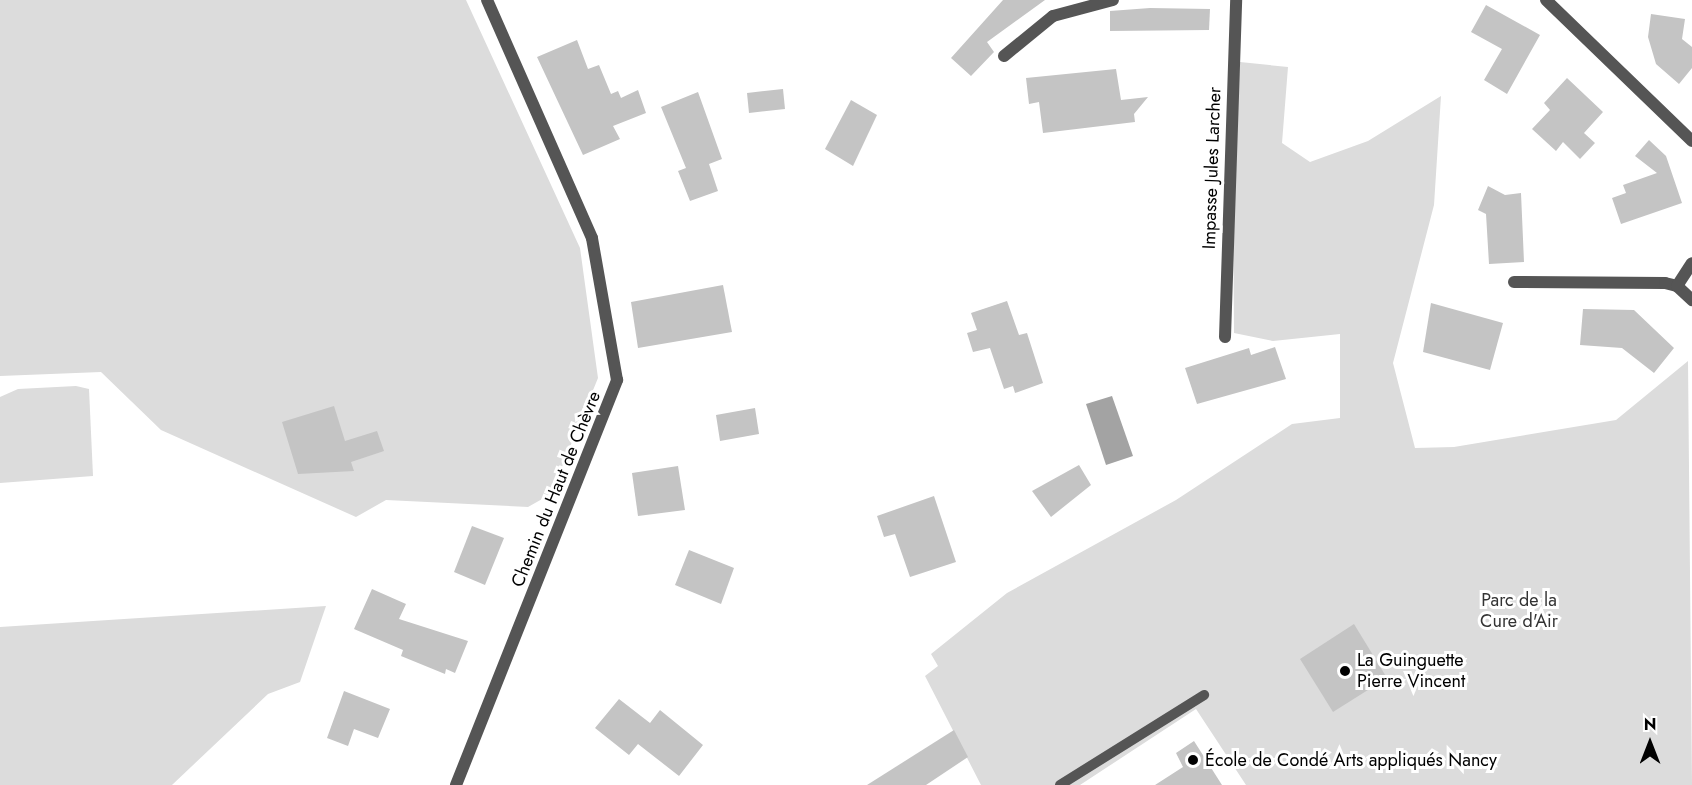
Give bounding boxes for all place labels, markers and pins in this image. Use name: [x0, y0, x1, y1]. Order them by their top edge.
place label: La Guinguette Pierre Vincent: [1357, 650, 1465, 692]
marker: La Guinguette Pierre Vincent: [1338, 664, 1352, 678]
place label: École de Condé Arts appliqués Nancy: [1205, 749, 1497, 771]
marker: École de Condé Arts appliqués Nancy: [1186, 753, 1200, 767]

